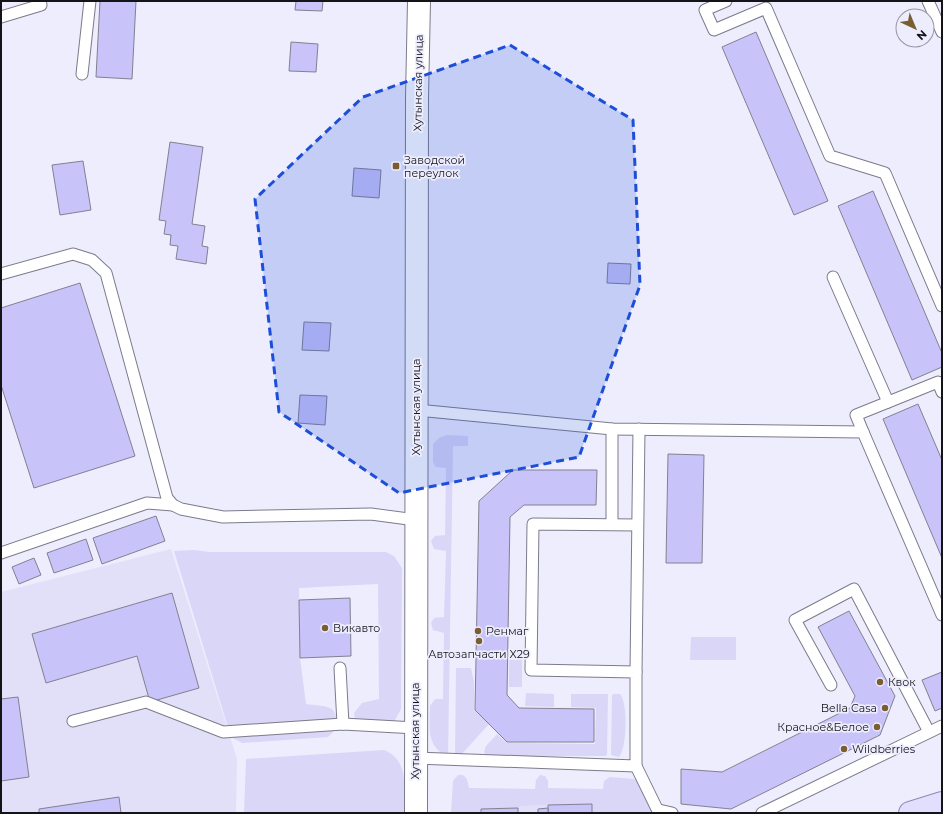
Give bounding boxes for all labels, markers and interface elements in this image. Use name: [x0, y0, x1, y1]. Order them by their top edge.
north arrow: [895, 8, 935, 48]
text: N: [914, 27, 930, 43]
street label: Хутынская улица: [410, 34, 426, 132]
place label: Заводской переулок: [404, 153, 465, 180]
marker: Заводской переулок: [391, 161, 401, 171]
street label: Хутынская улица: [409, 358, 423, 456]
place label: Викавто: [333, 621, 380, 635]
marker: Викавто: [320, 623, 330, 633]
place label: Ренмаг: [486, 624, 529, 638]
marker: Ренмаг: [473, 626, 483, 636]
marker: Автозапчасти X29: [474, 636, 484, 646]
place label: Автозапчасти X29: [428, 647, 530, 661]
place label: Квок: [888, 675, 916, 689]
marker: Квок: [875, 677, 885, 687]
street label: Хутынская улица: [408, 682, 422, 780]
place label: Bella Casa: [821, 701, 877, 715]
marker: Bella Casa: [880, 703, 890, 713]
place label: Красное&Белое: [777, 720, 869, 734]
marker: Красное&Белое: [872, 722, 882, 732]
place label: Wildberries: [852, 742, 916, 756]
marker: Wildberries: [839, 744, 849, 754]

